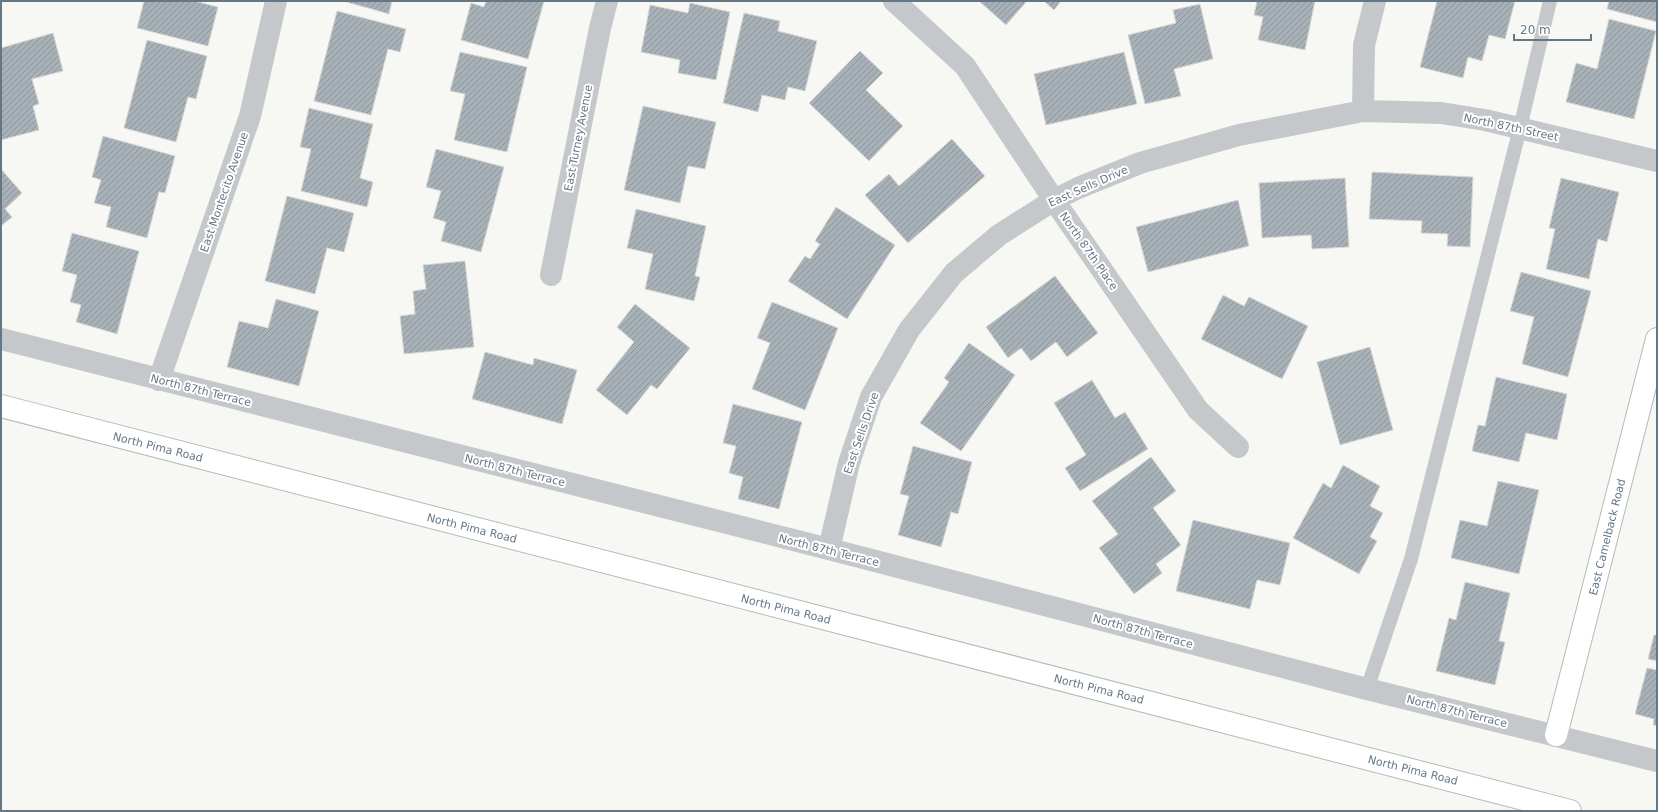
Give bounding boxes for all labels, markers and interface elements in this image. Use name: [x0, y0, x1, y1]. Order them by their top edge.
scale bar: [1514, 16, 1591, 42]
text: 20 m: [1520, 23, 1551, 37]
street label: East Turney Avenue: [562, 84, 595, 192]
street label: North 87th Street: [1462, 111, 1560, 144]
street label: East Montecito Avenue: [198, 130, 251, 254]
street label: East Sells Drive: [1046, 163, 1130, 210]
street label: North 87th Place: [1057, 210, 1121, 293]
street label: North 87th Terrace: [149, 372, 253, 409]
street label: East Sells Drive: [841, 390, 882, 476]
street label: North Pima Road: [112, 430, 204, 465]
street label: North 87th Terrace: [463, 452, 567, 489]
street label: East Camelback Road: [1587, 478, 1628, 597]
street label: North Pima Road: [426, 511, 518, 546]
street label: North 87th Terrace: [777, 532, 881, 569]
street label: North Pima Road: [740, 592, 832, 627]
street label: North 87th Terrace: [1091, 612, 1195, 651]
street label: North Pima Road: [1053, 672, 1145, 707]
street label: North 87th Terrace: [1405, 693, 1509, 730]
street label: North Pima Road: [1367, 753, 1459, 788]

